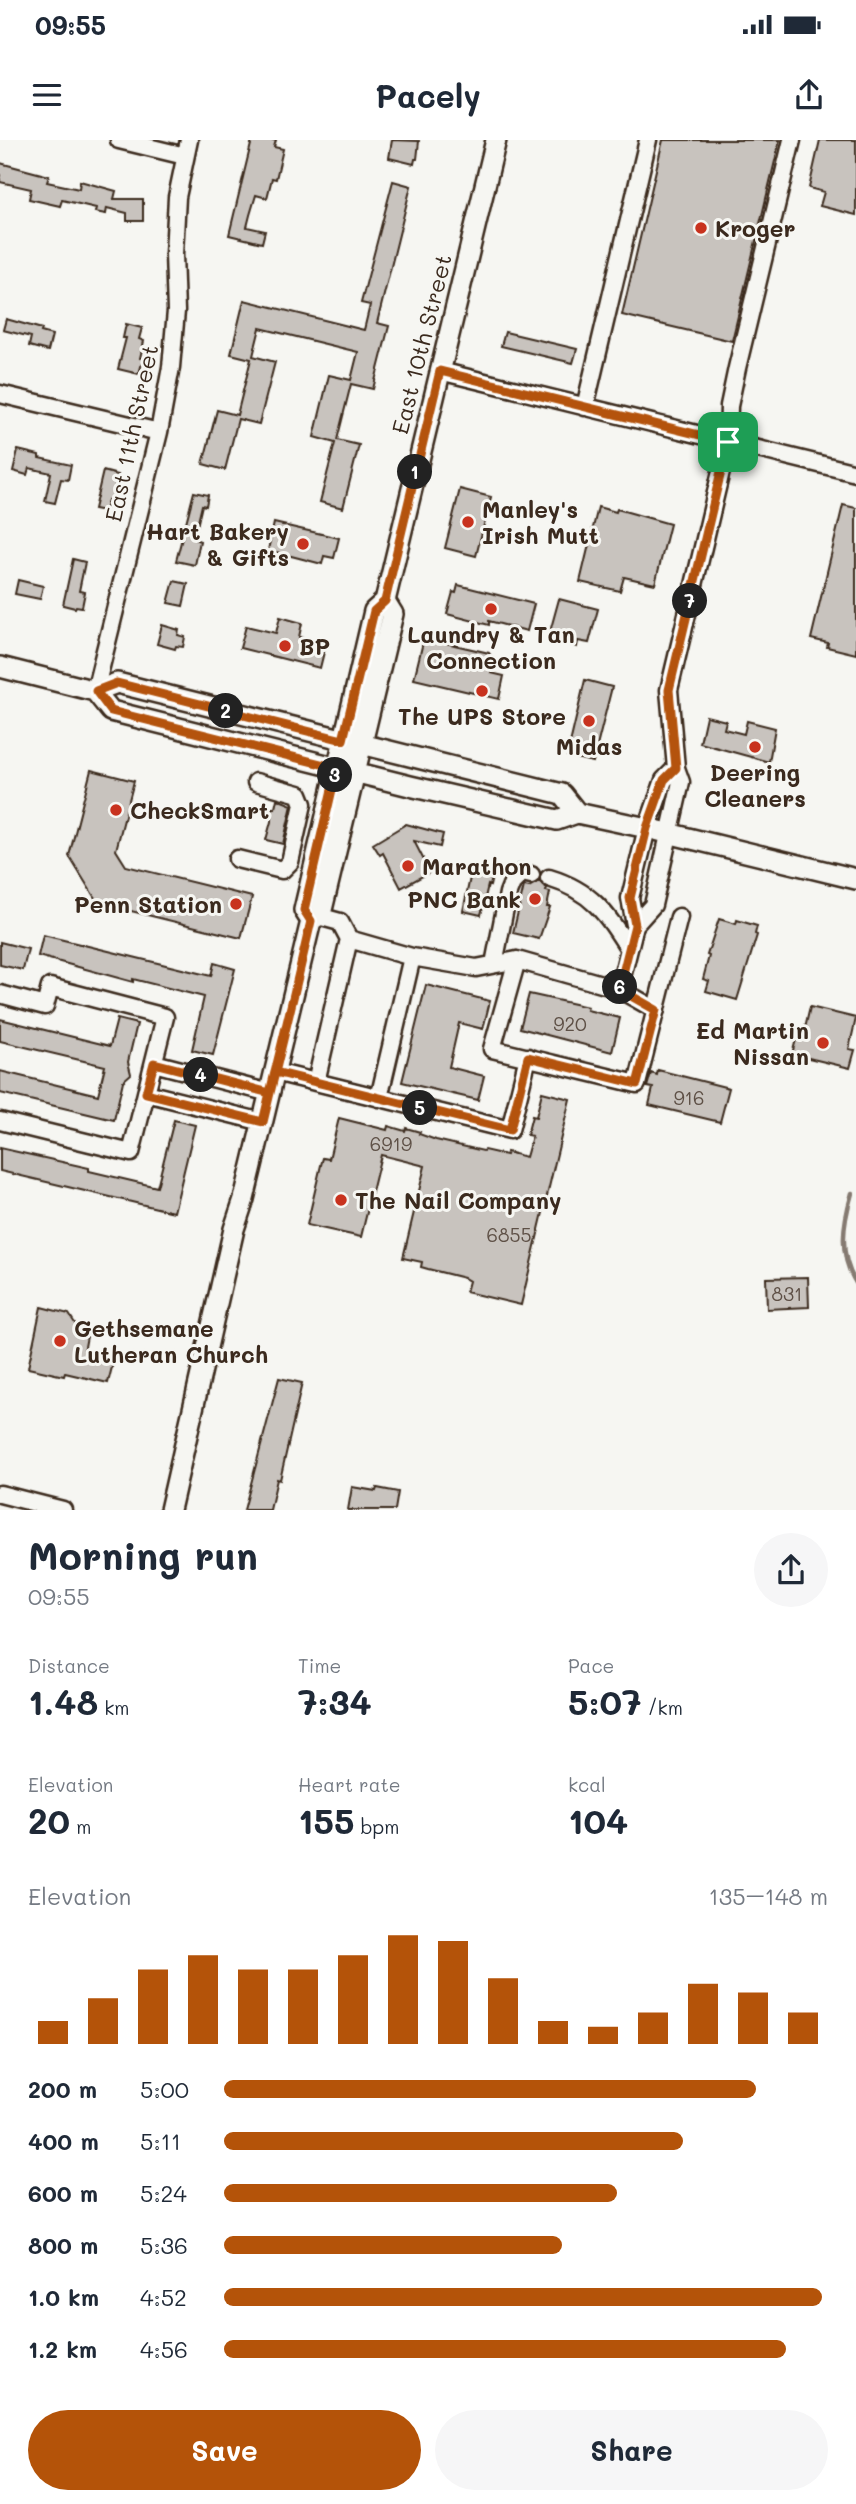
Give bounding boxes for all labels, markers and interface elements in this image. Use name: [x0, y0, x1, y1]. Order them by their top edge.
text: 09:55: [35, 8, 106, 42]
text: Pacely: [375, 74, 481, 116]
icon: menu: [28, 76, 66, 114]
icon: share: [790, 76, 828, 114]
place label: Kroger: [715, 213, 795, 243]
marker: Kroger: [693, 220, 709, 236]
street label: East 10th Street: [384, 251, 458, 437]
street label: East 11th Street: [98, 342, 164, 524]
pin: [698, 412, 758, 472]
icon: arrive: [709, 423, 747, 461]
pin: 1: [398, 454, 432, 490]
text: 1: [410, 459, 419, 484]
place label: Manley's Irish Mutt: [482, 494, 599, 550]
marker: Manley's Irish Mutt: [460, 514, 476, 530]
place label: Hart Bakery & Gifts: [146, 516, 289, 572]
marker: Hart Bakery & Gifts: [295, 536, 311, 552]
pin: 7: [672, 584, 708, 618]
text: 7: [684, 588, 695, 613]
marker: Laundry & Tan Connection: [483, 601, 499, 617]
place label: Laundry & Tan Connection: [407, 619, 575, 675]
place label: BP: [299, 631, 330, 661]
marker: BP: [277, 638, 293, 654]
marker: The UPS Store: [474, 683, 490, 699]
pin: 2: [208, 694, 244, 728]
text: 2: [220, 698, 231, 723]
place label: The UPS Store: [398, 701, 566, 731]
marker: Midas: [581, 713, 597, 729]
place label: Midas: [556, 731, 622, 761]
marker: Deering Cleaners: [747, 739, 763, 755]
place label: Deering Cleaners: [704, 757, 806, 813]
pin: 3: [318, 758, 352, 792]
text: 3: [329, 762, 340, 787]
place label: CheckSmart: [130, 795, 269, 825]
marker: CheckSmart: [108, 802, 124, 818]
place label: Marathon: [422, 851, 532, 881]
marker: Marathon: [400, 858, 416, 874]
place label: PNC Bank: [407, 884, 521, 914]
place label: Penn Station: [74, 889, 222, 919]
marker: PNC Bank: [527, 891, 543, 907]
marker: Penn Station: [228, 896, 244, 912]
pin: 6: [602, 970, 638, 1004]
text: 6: [614, 974, 625, 999]
house number: 920: [553, 1011, 587, 1036]
place label: Ed Martin Nissan: [696, 1015, 809, 1071]
marker: Ed Martin Nissan: [815, 1035, 831, 1051]
pin: 4: [184, 1058, 218, 1093]
text: 4: [194, 1062, 207, 1087]
house number: 916: [673, 1085, 705, 1110]
pin: 5: [402, 1090, 438, 1126]
text: 5: [414, 1095, 425, 1120]
house number: 6919: [370, 1131, 412, 1156]
place label: The Nail Company: [355, 1185, 561, 1215]
marker: The Nail Company: [333, 1192, 349, 1208]
house number: 6855: [486, 1222, 532, 1247]
house number: 831: [771, 1281, 803, 1306]
place label: Gethsemane Lutheran Church: [74, 1313, 268, 1369]
marker: Gethsemane Lutheran Church: [52, 1333, 68, 1349]
text: Morning run: [28, 1530, 258, 1580]
button: share: [754, 1533, 828, 1607]
text: 09:55: [28, 1581, 90, 1611]
text: Distance: [28, 1653, 110, 1678]
text: Time: [298, 1653, 341, 1678]
text: Pace: [568, 1653, 614, 1678]
text: 1.48: [28, 1678, 98, 1724]
text: 7:34: [298, 1678, 372, 1724]
text: 5:07: [568, 1678, 642, 1724]
text: km: [98, 1695, 130, 1720]
text: /km: [642, 1695, 683, 1720]
text: Elevation: [28, 1772, 113, 1797]
text: Heart rate: [298, 1772, 401, 1797]
text: kcal: [568, 1772, 606, 1797]
text: 20: [28, 1797, 70, 1843]
text: 155: [298, 1797, 354, 1843]
text: 104: [568, 1797, 628, 1843]
text: m: [70, 1814, 91, 1839]
text: bpm: [354, 1814, 399, 1839]
text: Elevation: [28, 1881, 131, 1911]
text: 135–148 m: [709, 1881, 828, 1911]
text: 200 m: [28, 2074, 97, 2104]
text: 5:00: [140, 2074, 189, 2104]
text: 400 m: [28, 2126, 99, 2156]
text: 5:11: [140, 2126, 181, 2156]
text: 600 m: [28, 2178, 98, 2208]
text: 5:24: [140, 2178, 187, 2208]
text: 800 m: [28, 2230, 98, 2260]
text: 5:36: [140, 2230, 188, 2260]
text: 1.0 km: [28, 2282, 99, 2312]
text: 4:52: [140, 2282, 187, 2312]
text: 1.2 km: [28, 2334, 97, 2364]
text: 4:56: [140, 2334, 188, 2364]
button: Save: [28, 2410, 421, 2490]
button: Share: [435, 2410, 828, 2490]

